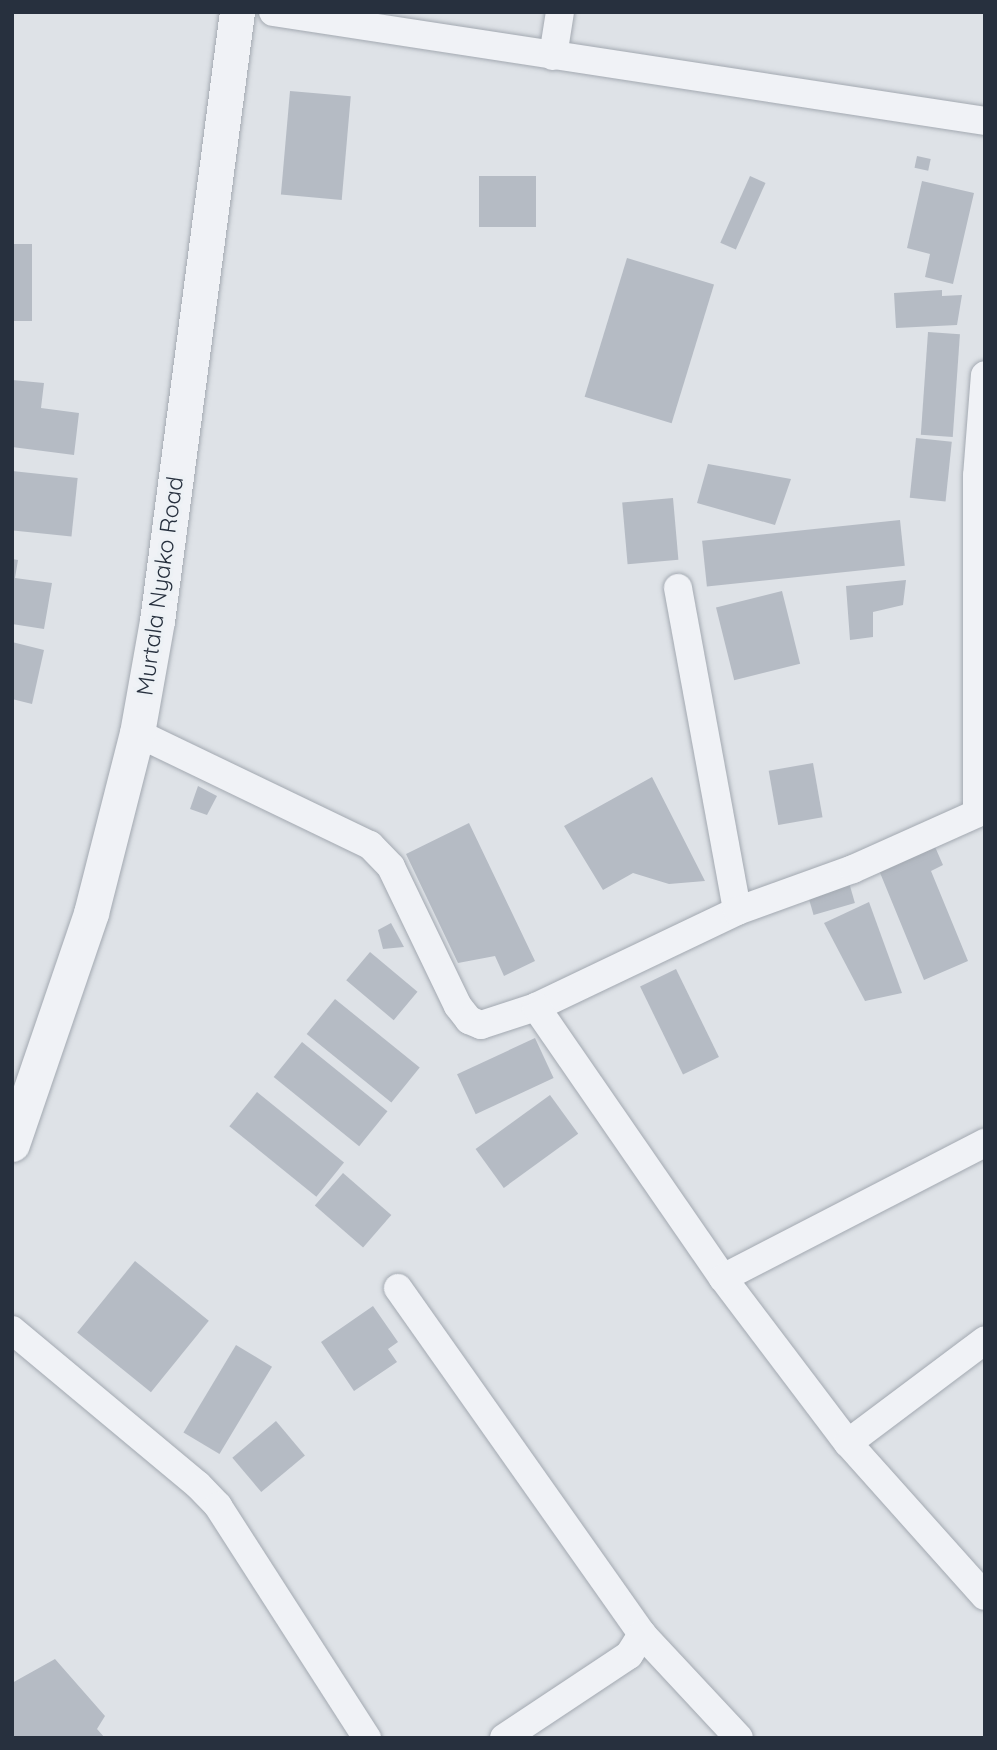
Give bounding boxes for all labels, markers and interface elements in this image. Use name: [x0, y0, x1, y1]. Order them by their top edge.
street label: Murtala Nyako Road: [131, 475, 189, 697]

